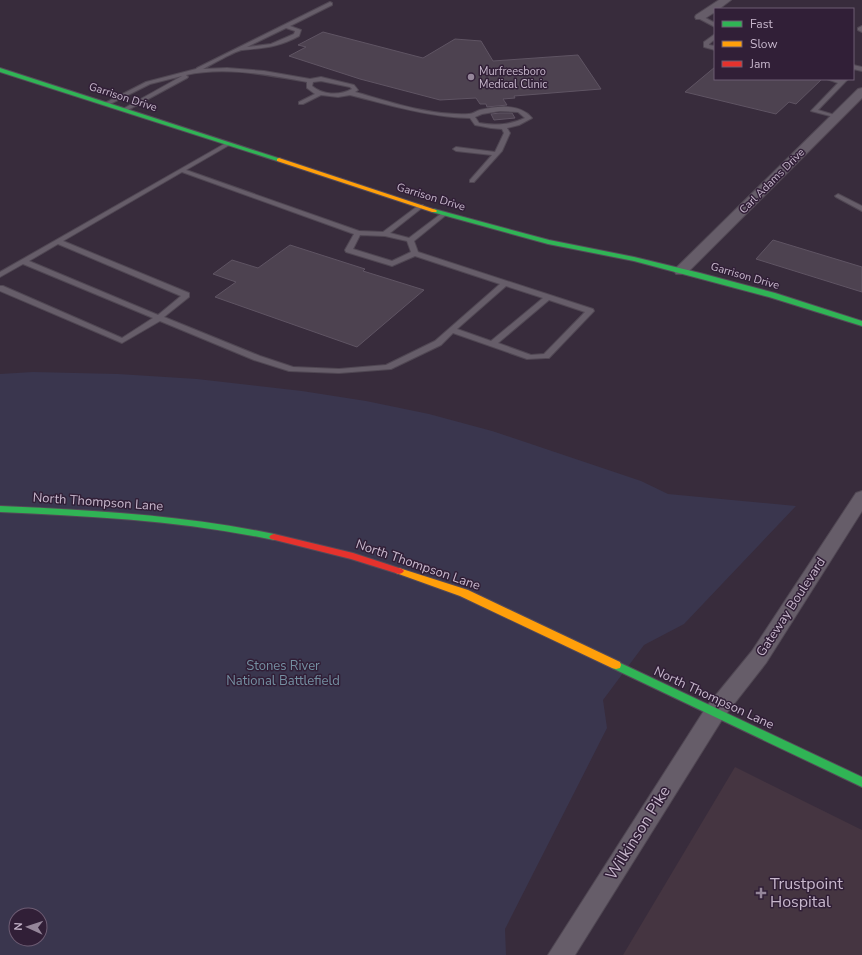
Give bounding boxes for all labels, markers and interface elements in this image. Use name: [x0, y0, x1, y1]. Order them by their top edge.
legend: [714, 8, 854, 80]
text: Fast: [750, 16, 773, 32]
text: Slow: [750, 36, 778, 52]
text: Jam: [749, 56, 771, 72]
place label: Murfreesboro Medical Clinic: [479, 64, 547, 92]
marker: Murfreesboro Medical Clinic: [466, 72, 476, 82]
street label: Garrison Drive: [87, 79, 159, 115]
street label: Carl Adams Drive: [736, 145, 808, 217]
street label: Garrison Drive: [395, 179, 467, 215]
street label: Garrison Drive: [709, 259, 781, 293]
street label: North Thompson Lane: [32, 488, 164, 516]
street label: North Thompson Lane: [353, 535, 483, 595]
street label: Gateway Boulevard: [752, 554, 830, 660]
park label: Stones River National Battlefield: [226, 657, 340, 690]
street label: North Thompson Lane: [651, 662, 777, 734]
street label: Wilkinson Pike: [600, 782, 676, 884]
place label: Trustpoint Hospital: [770, 873, 843, 913]
marker: Trustpoint Hospital: [755, 887, 767, 899]
north arrow: [8, 907, 48, 947]
text: N: [11, 922, 26, 931]

